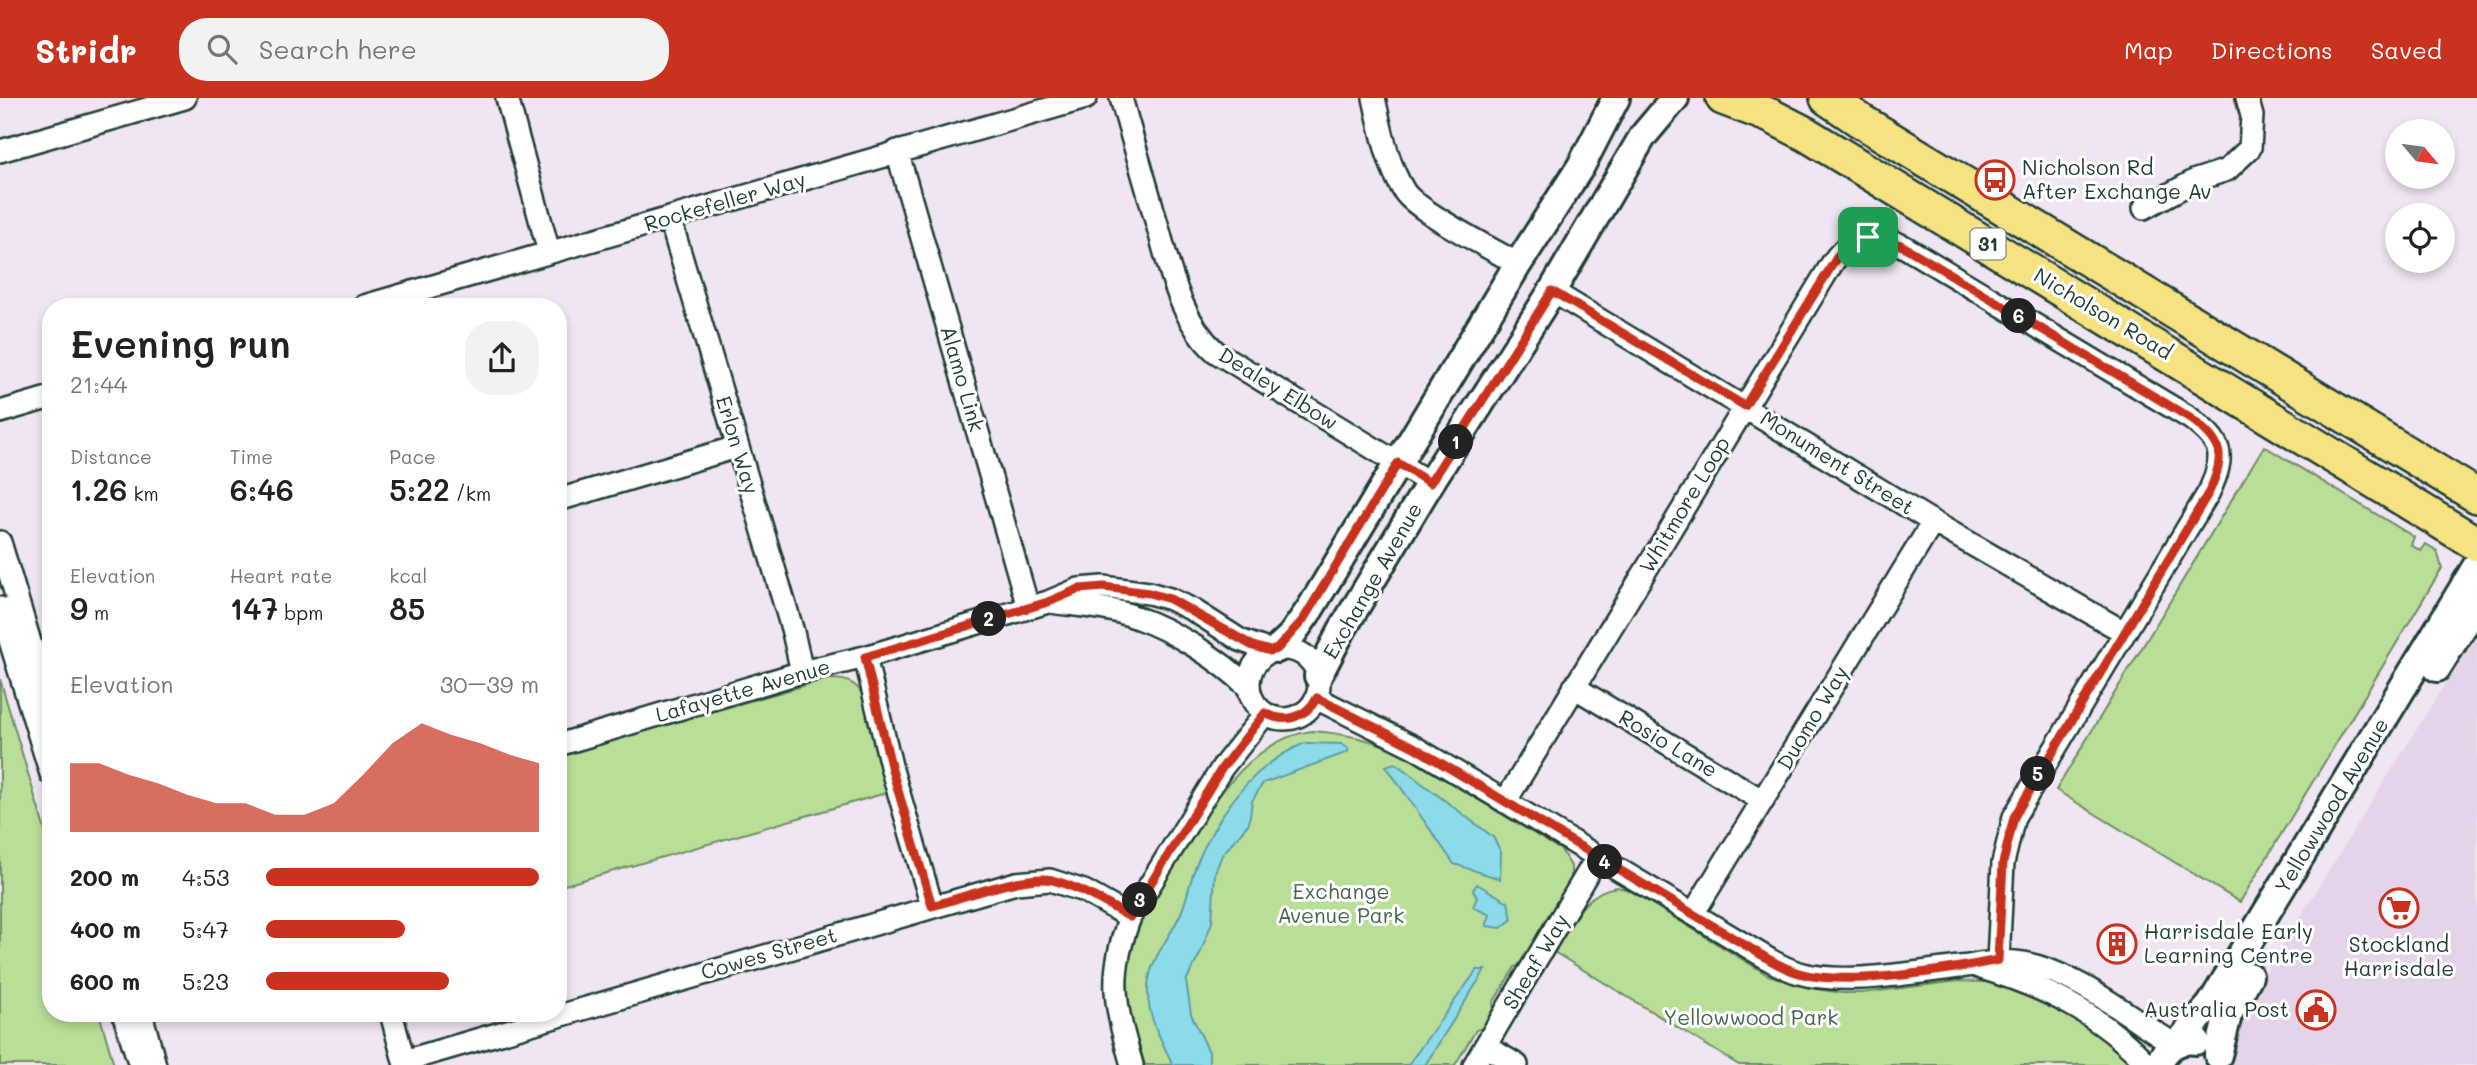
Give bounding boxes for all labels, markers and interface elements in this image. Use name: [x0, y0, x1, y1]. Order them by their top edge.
search box: [179, 18, 669, 81]
text: Stridr: [35, 28, 137, 71]
icon: search: [203, 30, 241, 68]
text: Search here: [259, 32, 417, 66]
text: Map: [2124, 34, 2173, 65]
text: Directions: [2211, 34, 2333, 65]
text: Saved: [2371, 34, 2442, 65]
north arrow: [2385, 119, 2455, 189]
map controls: [2385, 119, 2455, 273]
place label: Nicholson Rd After Exchange Av: [2022, 153, 2211, 204]
bus stop icon: Nicholson Rd After Exchange Av: [1974, 159, 2016, 201]
street label: Rockefeller Way: [641, 165, 809, 237]
button: locate: [2385, 203, 2455, 273]
pin: [1838, 207, 1898, 267]
icon: arrive: [1849, 218, 1887, 256]
road number: 31: [1970, 228, 2006, 260]
street label: Nicholson Road: [2029, 261, 2178, 365]
pin: 6: [2002, 298, 2036, 333]
text: 6: [2013, 303, 2024, 328]
text: Evening run: [70, 318, 291, 368]
button: share: [465, 321, 539, 395]
street label: Alamo Link: [935, 322, 991, 435]
street label: Dealey Elbow: [1214, 340, 1344, 435]
text: 21:44: [70, 369, 127, 399]
street label: Erlon Way: [711, 392, 766, 497]
street label: Monument Street: [1756, 404, 1920, 520]
pin: 1: [1438, 424, 1474, 460]
text: 1: [1451, 429, 1460, 454]
street label: Whitmore Loop: [1632, 431, 1735, 577]
text: Distance: [70, 444, 152, 469]
text: Time: [230, 444, 273, 469]
text: Pace: [389, 444, 436, 469]
text: 1.26: [70, 469, 127, 509]
text: 6:46: [230, 469, 294, 509]
text: 5:22: [389, 469, 450, 509]
text: km: [127, 481, 159, 506]
text: /km: [450, 481, 491, 506]
street label: Exchange Avenue: [1316, 497, 1427, 663]
text: Elevation: [70, 563, 155, 588]
text: Heart rate: [230, 563, 332, 588]
text: kcal: [389, 563, 427, 588]
text: 9: [70, 588, 88, 628]
text: 147: [230, 588, 278, 628]
text: 85: [389, 588, 425, 628]
text: m: [88, 600, 109, 625]
text: bpm: [278, 600, 323, 625]
pin: 2: [972, 602, 1006, 636]
text: 2: [983, 606, 994, 631]
street label: Lafayette Avenue: [652, 652, 833, 727]
street label: Duomo Way: [1770, 660, 1853, 774]
text: Elevation: [70, 669, 173, 699]
text: 30–39 m: [440, 669, 539, 699]
street label: Rosio Lane: [1614, 703, 1723, 783]
street label: Yellowwood Avenue: [2268, 713, 2394, 898]
pin: 5: [2021, 756, 2056, 792]
text: 5: [2032, 761, 2043, 786]
pin: 4: [1588, 844, 1622, 880]
text: 4: [1598, 849, 1611, 874]
text: 200 m: [70, 862, 139, 892]
text: 4:53: [182, 862, 230, 892]
park label: Exchange Avenue Park: [1278, 877, 1405, 928]
pin: 3: [1122, 882, 1158, 918]
text: 3: [1134, 887, 1145, 912]
supermarket icon: Stockland Harrisdale: [2378, 887, 2420, 929]
street label: Sheaf Way: [1496, 908, 1574, 1014]
text: 400 m: [70, 914, 141, 944]
text: 5:47: [182, 914, 229, 944]
place label: Harrisdale Early Learning Centre: [2144, 917, 2313, 968]
street label: Cowes Street: [697, 920, 840, 985]
building icon: Harrisdale Early Learning Centre: [2096, 923, 2138, 965]
place label: Stockland Harrisdale: [2344, 930, 2454, 981]
text: 600 m: [70, 966, 140, 996]
text: 5:23: [182, 966, 229, 996]
public building icon: Australia Post: [2295, 989, 2337, 1031]
place label: Australia Post: [2144, 995, 2289, 1022]
park label: Yellowwood Park: [1664, 1003, 1838, 1030]

